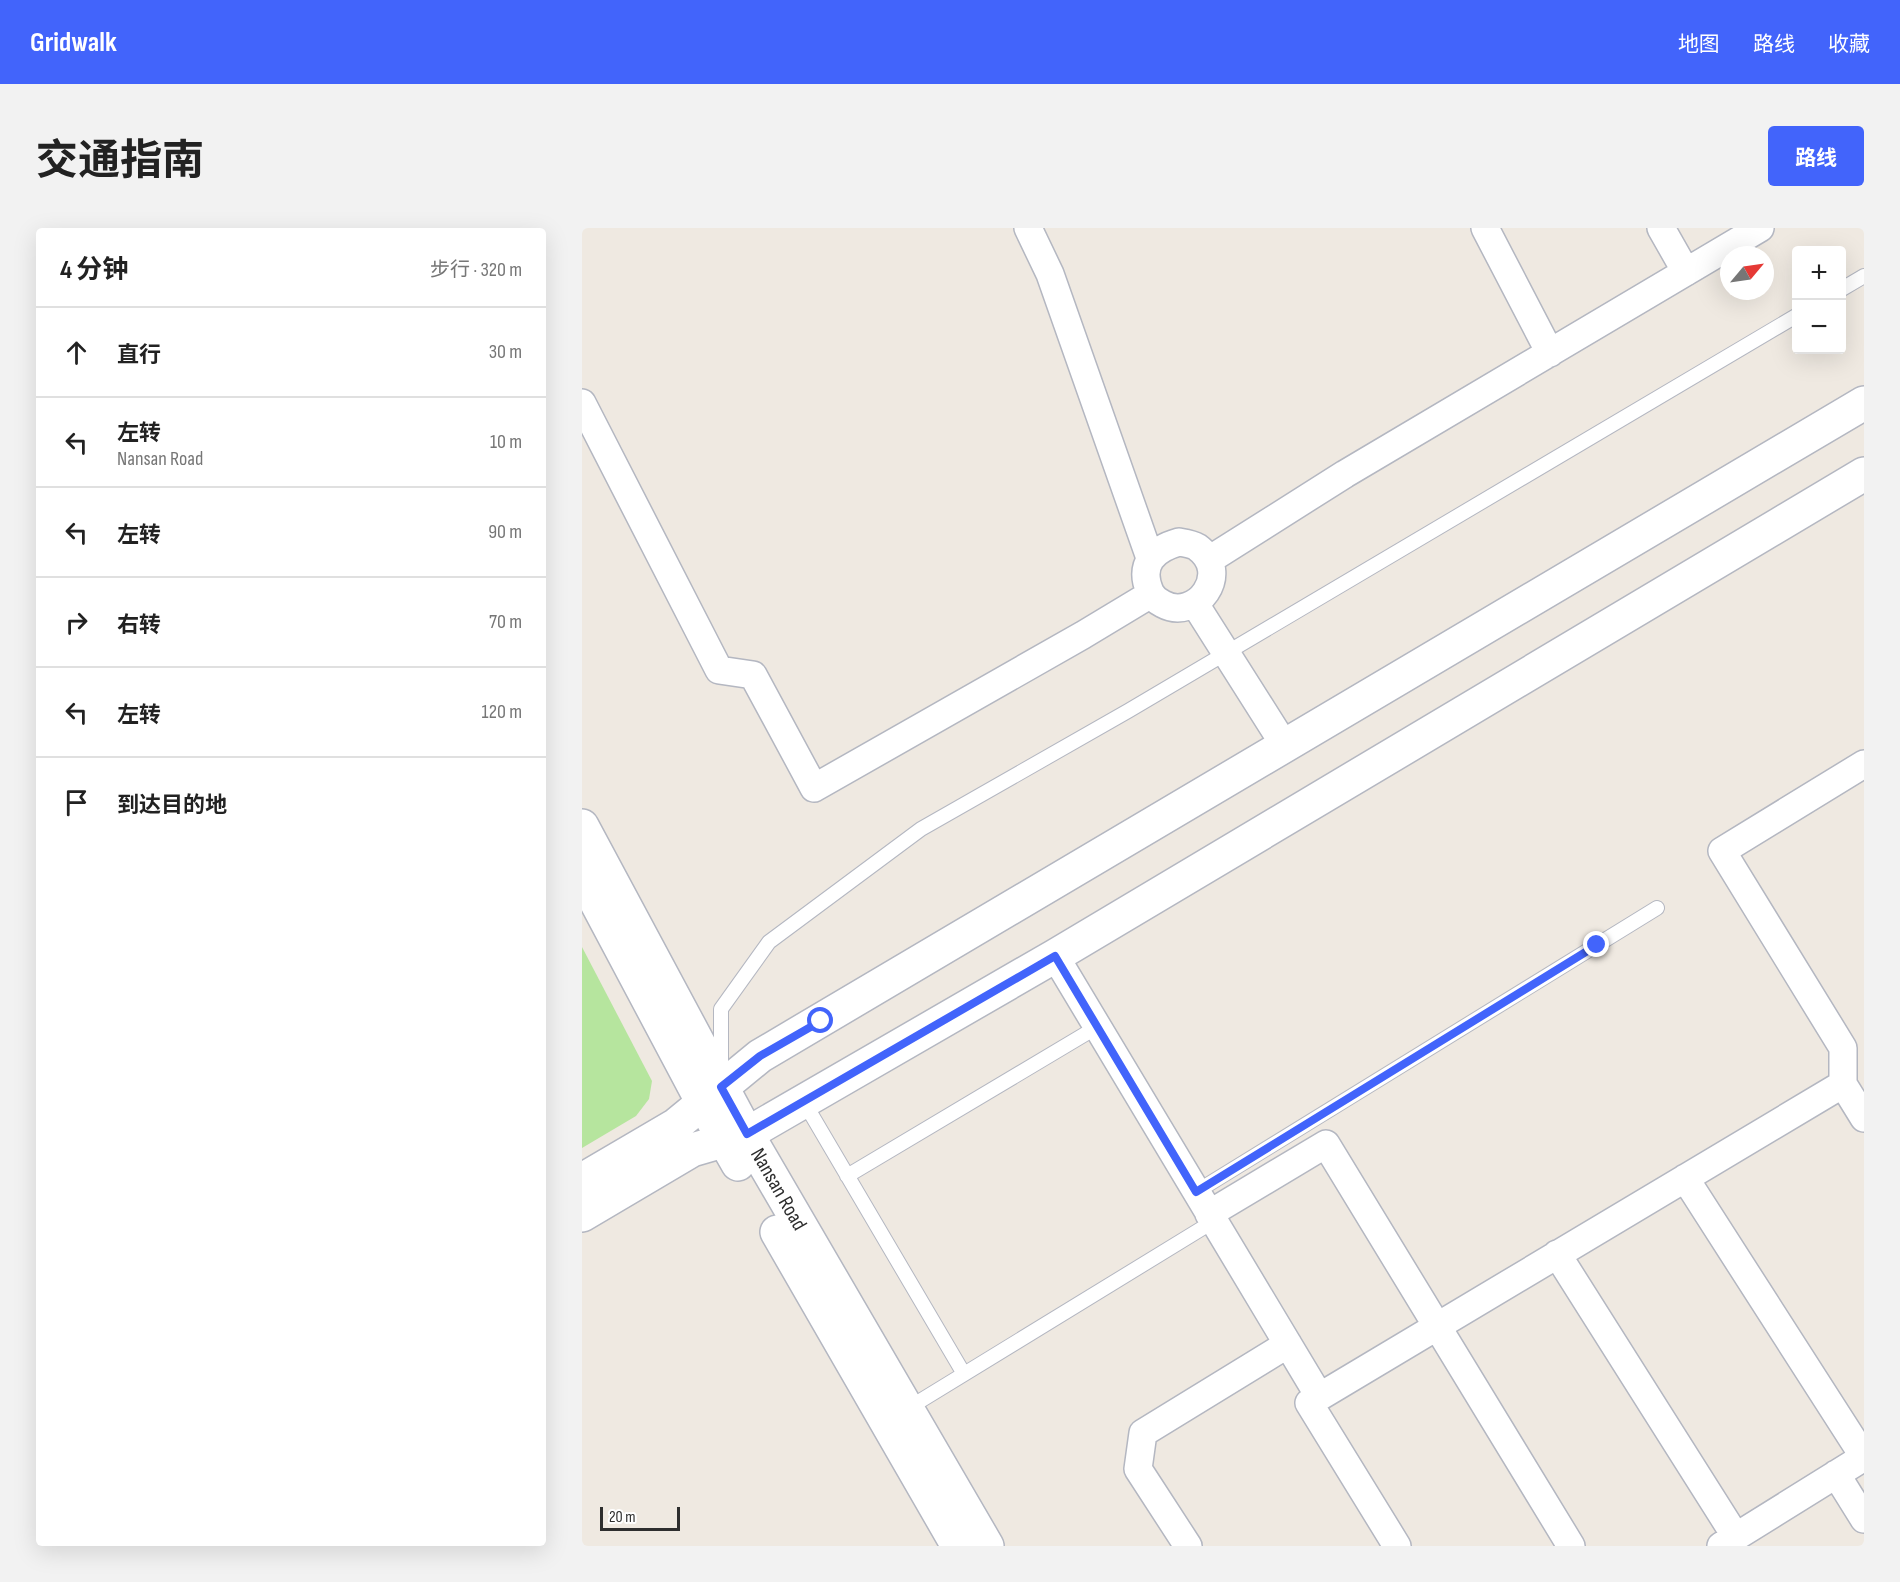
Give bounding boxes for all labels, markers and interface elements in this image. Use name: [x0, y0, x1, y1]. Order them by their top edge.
text: Gridwalk: [30, 26, 117, 59]
text: 地图: [1678, 32, 1720, 57]
text: 路线: [1753, 32, 1795, 57]
text: 收藏: [1828, 32, 1870, 57]
button: 路线: [1768, 126, 1864, 186]
text: 交通指南: [36, 136, 204, 187]
north arrow: [1720, 246, 1774, 300]
map controls: [1792, 246, 1846, 354]
button: +: [1792, 246, 1846, 300]
text: 4 分钟: [60, 255, 128, 286]
text: 步行 · 320 m: [430, 258, 522, 282]
button: −: [1792, 300, 1846, 354]
icon: ahead: [60, 336, 93, 369]
text: 30 m: [489, 340, 522, 364]
text: 直行: [117, 342, 161, 369]
text: 左转: [117, 420, 161, 447]
icon: left: [60, 426, 93, 459]
text: 10 m: [490, 430, 522, 454]
text: Nansan Road: [117, 447, 203, 471]
icon: left: [60, 516, 93, 549]
text: 90 m: [488, 520, 522, 544]
text: 左转: [117, 522, 161, 549]
icon: right: [60, 606, 93, 639]
text: 70 m: [489, 610, 522, 634]
text: 右转: [117, 612, 161, 639]
icon: left: [60, 696, 93, 729]
text: 120 m: [482, 700, 522, 724]
text: 左转: [117, 702, 161, 729]
icon: arrive: [60, 786, 93, 819]
text: 到达目的地: [117, 792, 227, 819]
route end: [1583, 931, 1609, 957]
route start: [807, 1007, 833, 1033]
street label: Nansan Road: [745, 1144, 812, 1235]
scale bar: [600, 1504, 680, 1532]
text: 20 m: [609, 1508, 636, 1527]

